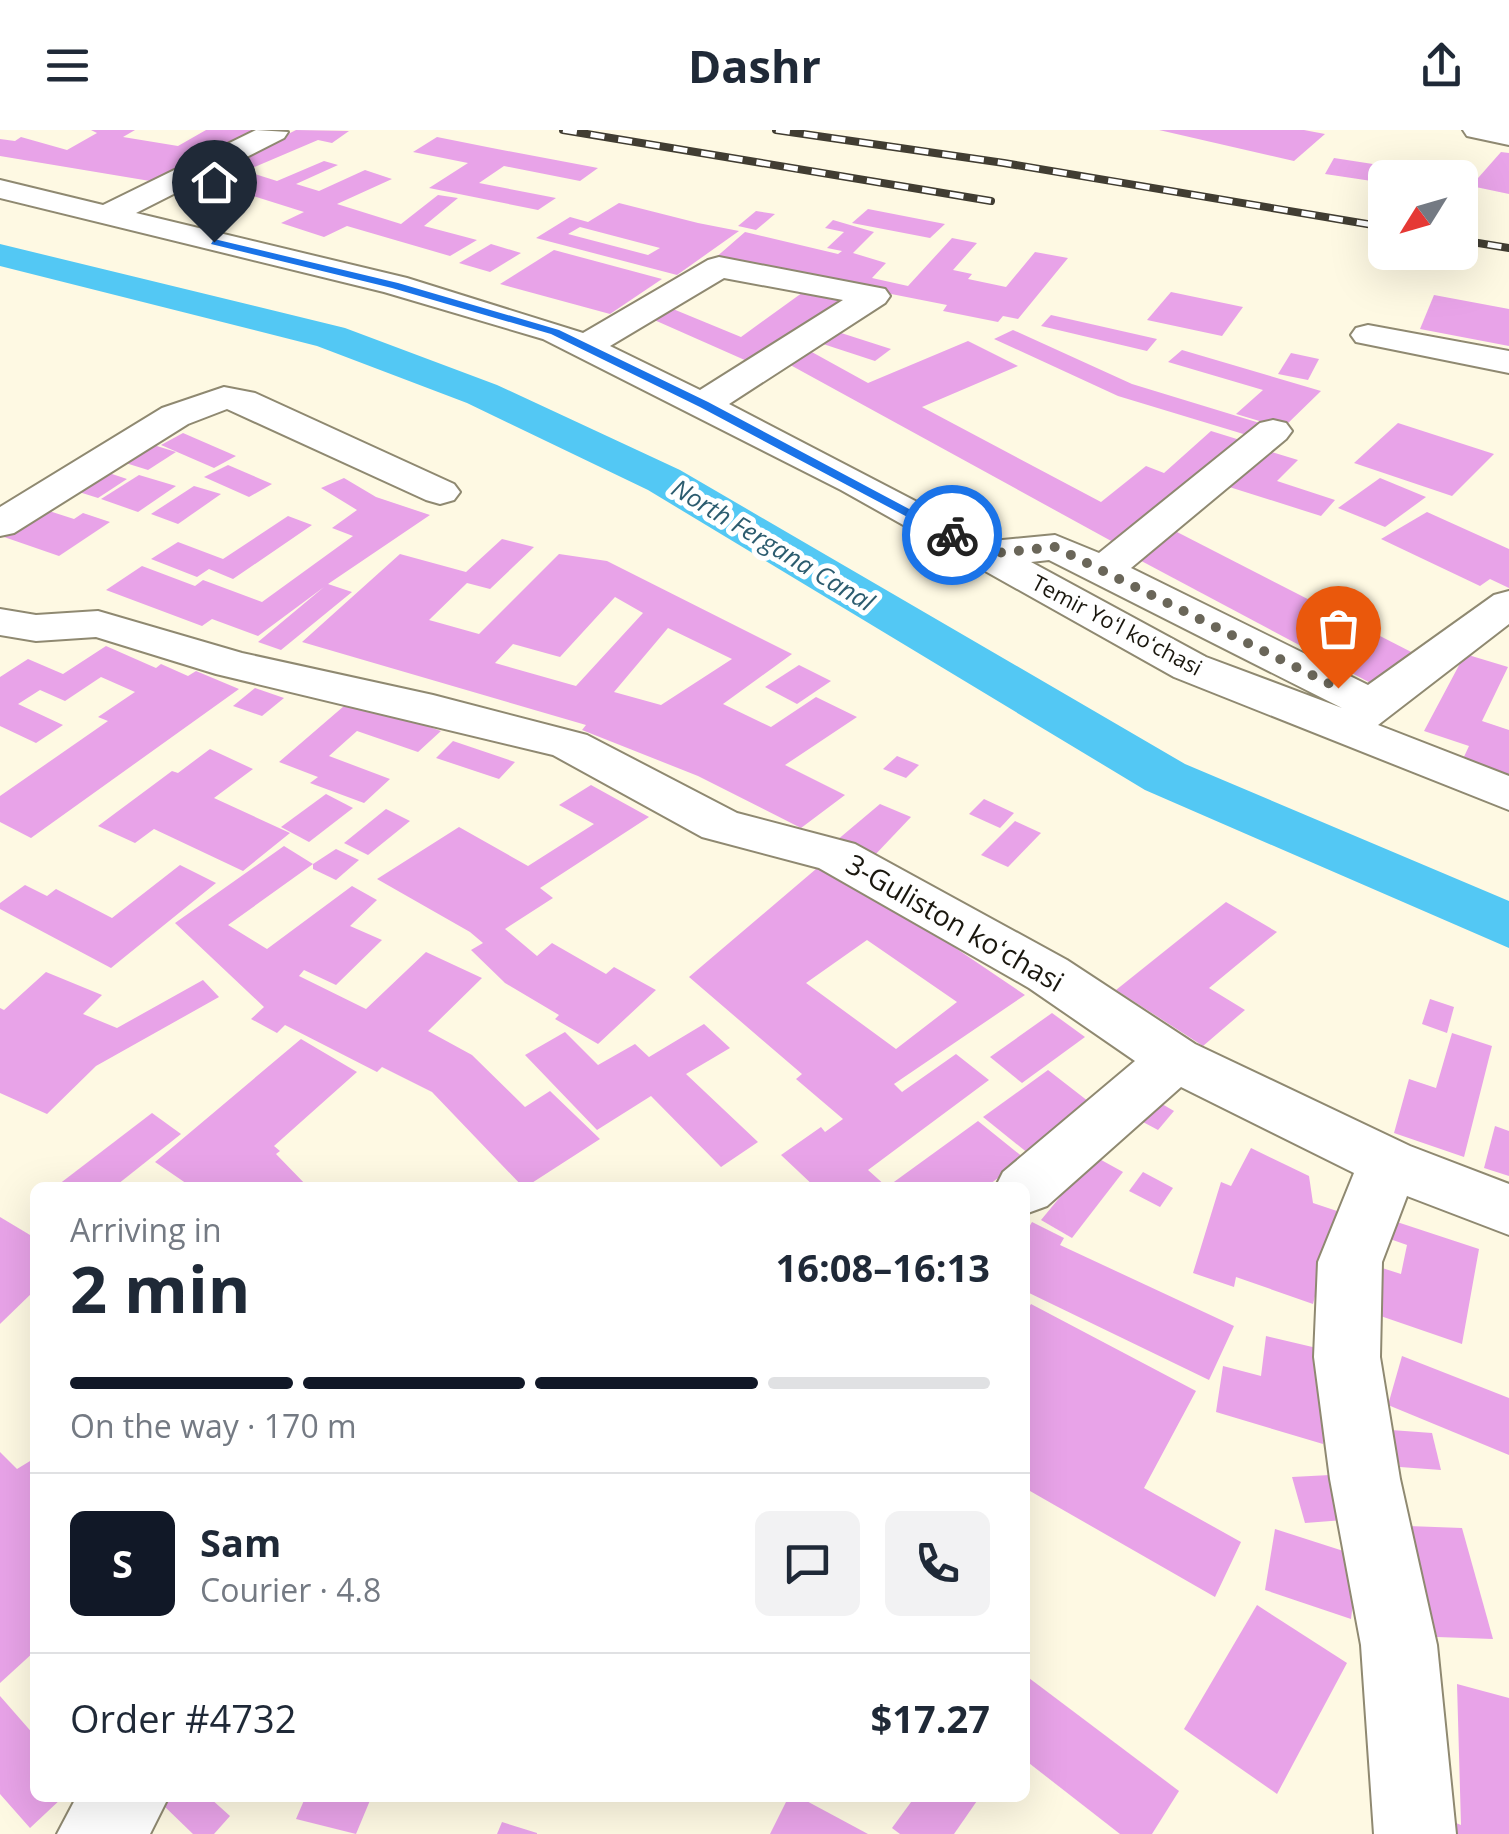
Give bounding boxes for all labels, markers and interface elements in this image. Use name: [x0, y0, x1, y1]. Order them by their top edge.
text: Dashr: [688, 35, 821, 96]
icon: menu: [40, 38, 95, 93]
icon: share: [1414, 38, 1469, 93]
pin: [172, 140, 257, 243]
icon: home: [187, 155, 242, 210]
north arrow: [1368, 160, 1478, 270]
map controls: [1368, 160, 1478, 270]
water label: North Fergana Canal: [666, 470, 882, 618]
courier: [902, 485, 1002, 585]
icon: bike: [925, 508, 980, 563]
street label: Temir Yoʻl koʻchasi: [1027, 567, 1208, 682]
pin: [1296, 586, 1381, 689]
icon: bag: [1311, 601, 1366, 656]
street label: 3-Guliston koʻchasi: [840, 844, 1071, 1000]
text: Arriving in: [70, 1208, 222, 1251]
text: 16:08–16:13: [776, 1241, 990, 1293]
text: 2 min: [70, 1244, 250, 1332]
text: On the way · 170 m: [70, 1404, 357, 1447]
button: chat: [755, 1511, 860, 1616]
button: phone: [885, 1511, 990, 1616]
text: Sam: [200, 1516, 281, 1568]
text: S: [112, 1537, 133, 1589]
text: Courier · 4.8: [200, 1568, 381, 1611]
text: Order #4732: [70, 1692, 297, 1744]
text: $17.27: [871, 1692, 990, 1744]

